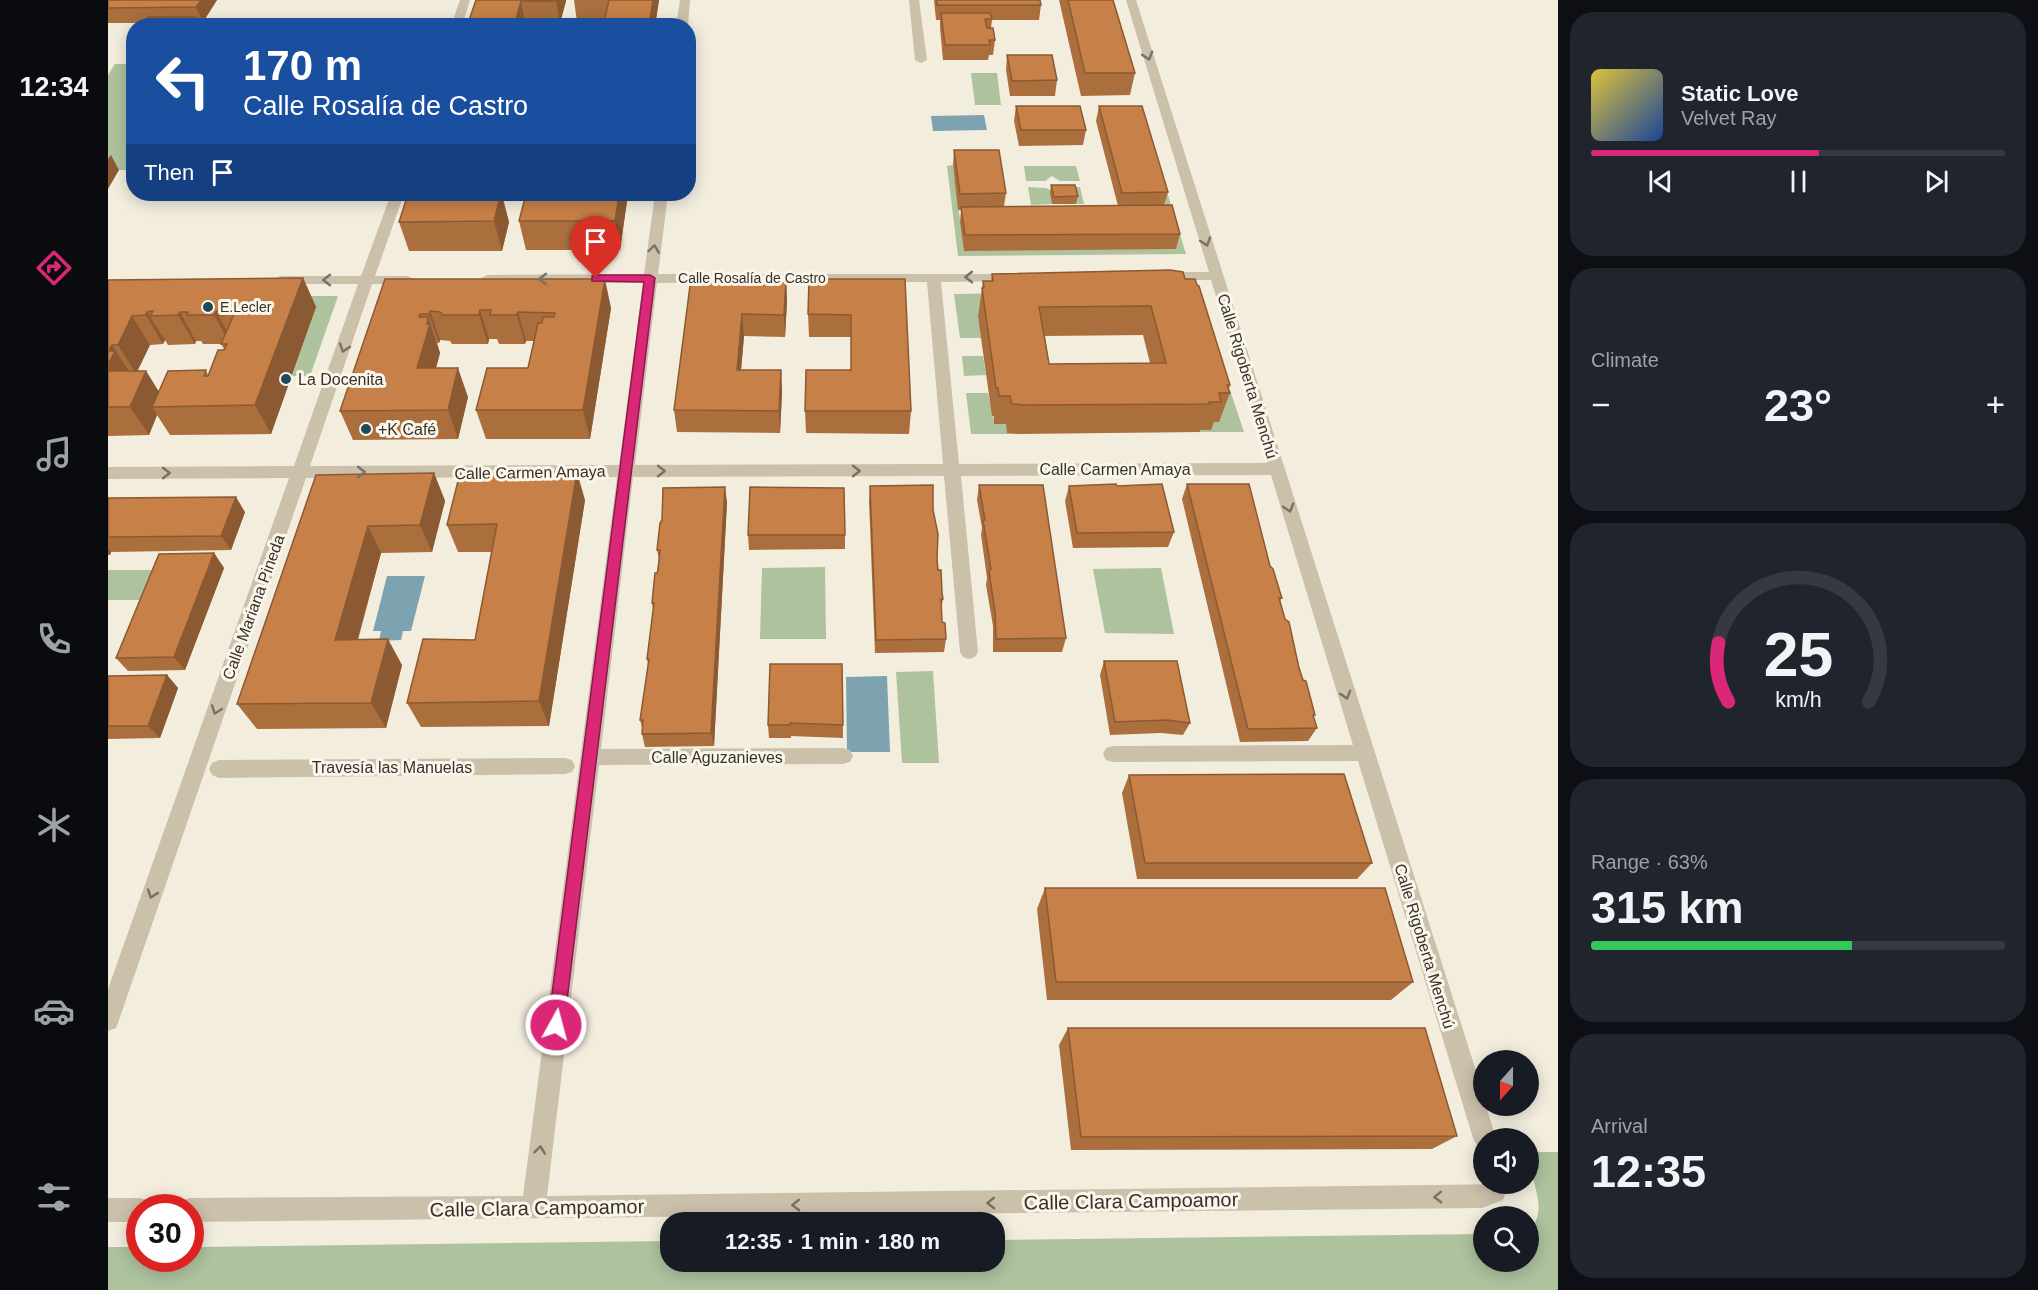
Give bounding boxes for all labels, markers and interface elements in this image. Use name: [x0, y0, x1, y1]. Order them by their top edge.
icon: left: [144, 42, 222, 120]
text: 170 m: [243, 42, 362, 89]
one-way arrow: [1141, 50, 1153, 61]
text: 12:34: [19, 72, 89, 102]
text: Static Love: [1681, 81, 1798, 106]
text: Calle Rosalía de Castro: [243, 91, 528, 121]
text: Velvet Ray: [1681, 107, 1777, 129]
icon: arrive: [206, 156, 239, 189]
text: Then: [144, 160, 194, 185]
icon: previous: [1644, 165, 1677, 198]
icon: pause: [1782, 165, 1815, 198]
icon: next: [1920, 165, 1953, 198]
pin: [570, 216, 621, 278]
icon: arrive: [579, 225, 612, 258]
one-way arrow: [1199, 236, 1211, 247]
one-way arrow: [647, 244, 660, 253]
icon: directions: [33, 247, 75, 289]
street label: Calle Rosalía de Castro: [678, 270, 826, 286]
one-way arrow: [965, 271, 974, 283]
one-way arrow: [539, 273, 548, 285]
one-way arrow: [323, 274, 332, 286]
street label: Calle Rigoberta Menchú: [1214, 292, 1281, 461]
place label: E.Lecler: [220, 299, 272, 315]
marker: E.Lecler: [201, 300, 215, 314]
one-way arrow: [338, 342, 351, 353]
text: Climate: [1591, 349, 1659, 371]
place label: La Docenita: [298, 371, 383, 388]
marker: La Docenita: [279, 372, 293, 386]
text: 23°: [1764, 380, 1832, 431]
text: −: [1591, 386, 1610, 423]
text: +: [1986, 386, 2005, 423]
place label: +K Café: [378, 421, 436, 438]
marker: +K Café: [359, 422, 373, 436]
icon: music: [33, 433, 75, 475]
street label: Calle Carmen Amaya: [1039, 461, 1191, 478]
street label: Calle Carmen Amaya: [454, 463, 606, 482]
one-way arrow: [657, 465, 666, 477]
one-way arrow: [852, 465, 861, 477]
one-way arrow: [357, 466, 366, 478]
one-way arrow: [162, 467, 171, 479]
one-way arrow: [1282, 502, 1294, 513]
street label: Calle Mariana Pineda: [219, 532, 288, 682]
icon: phone: [33, 618, 75, 660]
text: 25: [1763, 620, 1833, 689]
text: km/h: [1775, 688, 1821, 712]
one-way arrow: [1339, 689, 1351, 700]
one-way arrow: [211, 704, 224, 715]
street label: Calle Aguzanieves: [651, 749, 783, 766]
street label: Travesía las Manuelas: [312, 759, 472, 776]
icon: climate: [33, 804, 75, 846]
text: Range · 63%: [1591, 851, 1708, 873]
street label: Calle Rigoberta Menchú: [1391, 862, 1458, 1031]
text: 315 km: [1591, 882, 1744, 933]
one-way arrow: [146, 888, 159, 899]
icon: car: [33, 990, 75, 1032]
position arrow: [524, 993, 588, 1057]
north arrow: [1473, 1050, 1539, 1116]
map controls: [1473, 1050, 1539, 1272]
text: Arrival: [1591, 1115, 1648, 1137]
button: sound: [1473, 1128, 1539, 1194]
one-way arrow: [533, 1146, 546, 1155]
text: 12:35: [1591, 1146, 1706, 1197]
icon: filters: [33, 1176, 75, 1218]
street label: Calle Clara Campoamor: [1024, 1188, 1239, 1214]
one-way arrow: [1433, 1191, 1442, 1203]
speed limit sign: 30: [126, 1194, 204, 1272]
street label: Calle Clara Campoamor: [430, 1195, 645, 1221]
one-way arrow: [986, 1196, 995, 1209]
one-way arrow: [791, 1199, 800, 1211]
button: search: [1473, 1206, 1539, 1272]
text: 12:35 · 1 min · 180 m: [725, 1229, 940, 1254]

